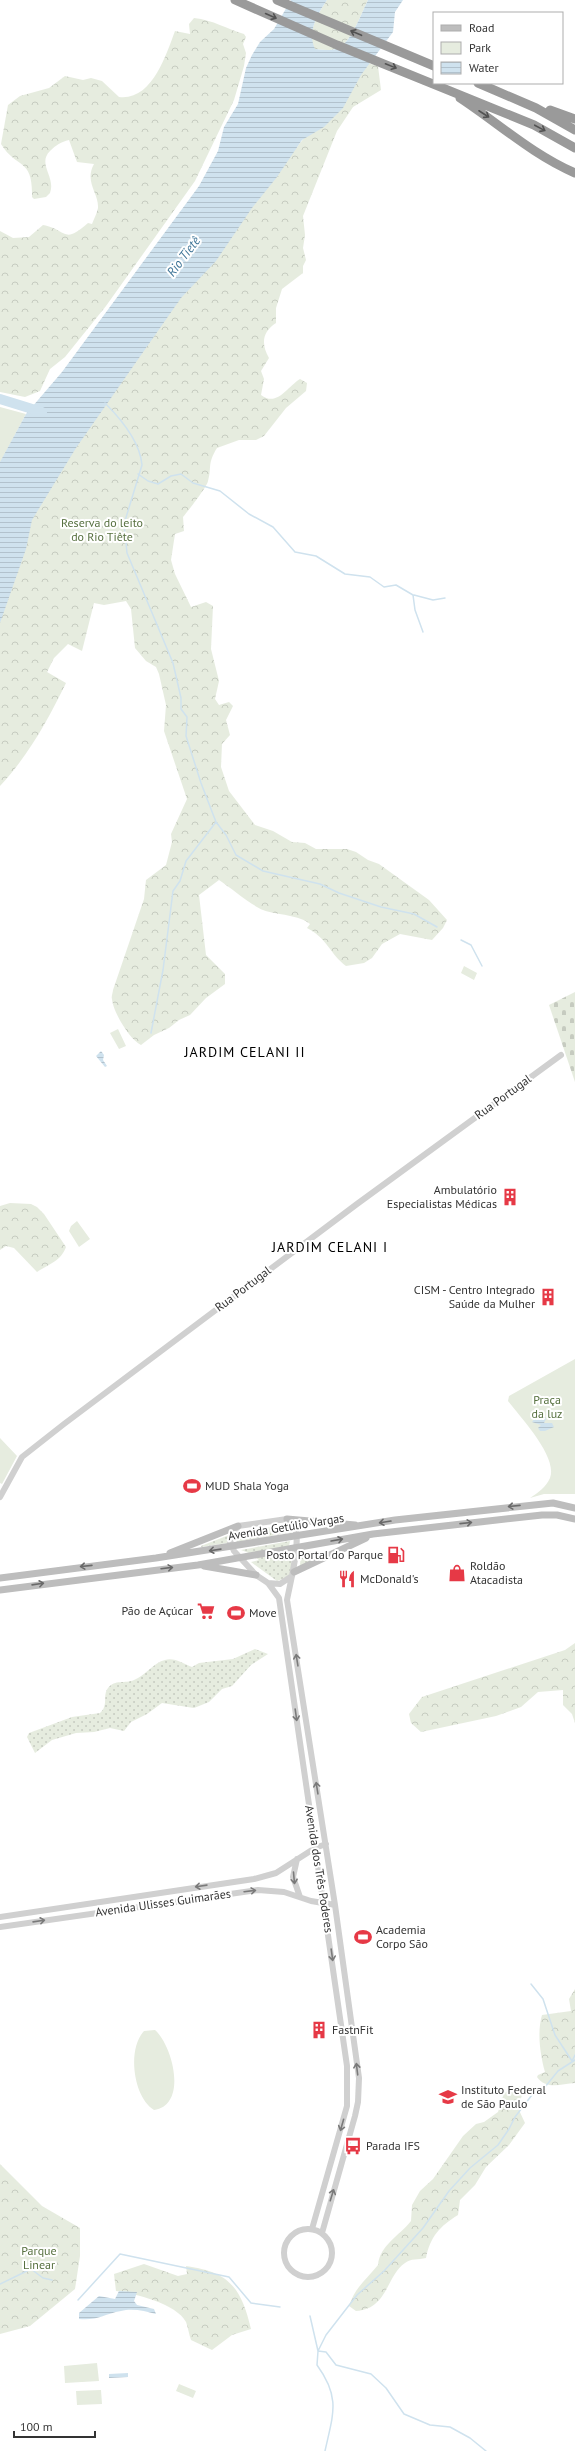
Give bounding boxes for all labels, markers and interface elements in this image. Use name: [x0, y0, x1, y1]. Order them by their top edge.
one-way arrow: [265, 12, 277, 20]
legend: [433, 12, 563, 84]
text: Road: [469, 20, 494, 35]
one-way arrow: [350, 29, 362, 36]
text: Park: [469, 40, 491, 55]
text: Water: [469, 60, 499, 75]
one-way arrow: [384, 63, 396, 71]
one-way arrow: [479, 110, 490, 119]
one-way arrow: [534, 125, 546, 132]
water label: Rio Tietê: [163, 233, 204, 280]
park label: Reserva do leito do Rio Tiête: [61, 515, 143, 544]
district label: JARDIM CELANI II: [183, 1043, 306, 1061]
street label: Rua Portugal: [472, 1071, 534, 1122]
place label: Ambulatório Especialistas Médicas: [387, 1182, 497, 1211]
building icon: Ambulatório Especialistas Médicas: [500, 1187, 520, 1207]
district label: JARDIM CELANI I: [271, 1238, 388, 1256]
street label: Rua Portugal: [212, 1262, 274, 1315]
place label: CISM - Centro Integrado Saúde da Mulher: [414, 1282, 535, 1311]
building icon: CISM - Centro Integrado Saúde da Mulher: [538, 1287, 558, 1307]
park label: Praça da luz: [532, 1392, 562, 1421]
sports icon: MUD Shala Yoga: [182, 1476, 202, 1496]
place label: MUD Shala Yoga: [205, 1478, 289, 1493]
one-way arrow: [508, 1503, 521, 1510]
street label: Avenida Getúlio Vargas: [227, 1510, 345, 1543]
one-way arrow: [379, 1518, 392, 1526]
one-way arrow: [459, 1519, 472, 1527]
one-way arrow: [330, 1536, 343, 1544]
fuel station icon: Posto Portal do Parque: [386, 1545, 406, 1565]
one-way arrow: [209, 1546, 222, 1554]
place label: Posto Portal do Parque: [266, 1547, 383, 1562]
place label: Roldão Atacadista: [470, 1558, 523, 1587]
one-way arrow: [80, 1562, 93, 1570]
shop icon: Roldão Atacadista: [447, 1563, 467, 1583]
one-way arrow: [161, 1564, 174, 1572]
restaurant icon: McDonald's: [337, 1569, 357, 1589]
place label: McDonald's: [360, 1571, 419, 1586]
one-way arrow: [32, 1580, 45, 1588]
supermarket icon: Pão de Açúcar: [196, 1601, 216, 1621]
place label: Pão de Açúcar: [122, 1603, 193, 1618]
sports icon: Move: [226, 1603, 246, 1623]
place label: Move: [249, 1605, 277, 1620]
one-way arrow: [293, 1653, 301, 1666]
one-way arrow: [292, 1708, 300, 1721]
one-way arrow: [313, 1782, 321, 1795]
street label: Avenida dos Três Poderes: [302, 1804, 337, 1934]
one-way arrow: [290, 1871, 297, 1884]
one-way arrow: [195, 1882, 208, 1890]
street label: Avenida Ulisses Guimarães: [94, 1886, 232, 1919]
one-way arrow: [244, 1887, 257, 1895]
one-way arrow: [32, 1917, 45, 1925]
place label: Academia Corpo São: [376, 1922, 428, 1951]
sports icon: Academia Corpo São: [353, 1927, 373, 1947]
one-way arrow: [328, 1948, 336, 1961]
building icon: FastnFit: [309, 2020, 329, 2040]
place label: FastnFit: [332, 2022, 373, 2037]
one-way arrow: [354, 2063, 361, 2076]
place label: Instituto Federal de São Paulo: [461, 2082, 546, 2111]
school or university icon: Instituto Federal de São Paulo: [438, 2087, 458, 2107]
one-way arrow: [338, 2118, 345, 2131]
bus stop icon: Parada IFS: [343, 2136, 363, 2156]
place label: Parada IFS: [366, 2138, 420, 2153]
one-way arrow: [329, 2189, 336, 2202]
park label: Parque Linear: [21, 2243, 57, 2272]
scale bar: [14, 2413, 95, 2439]
text: 100 m: [20, 2419, 53, 2434]

